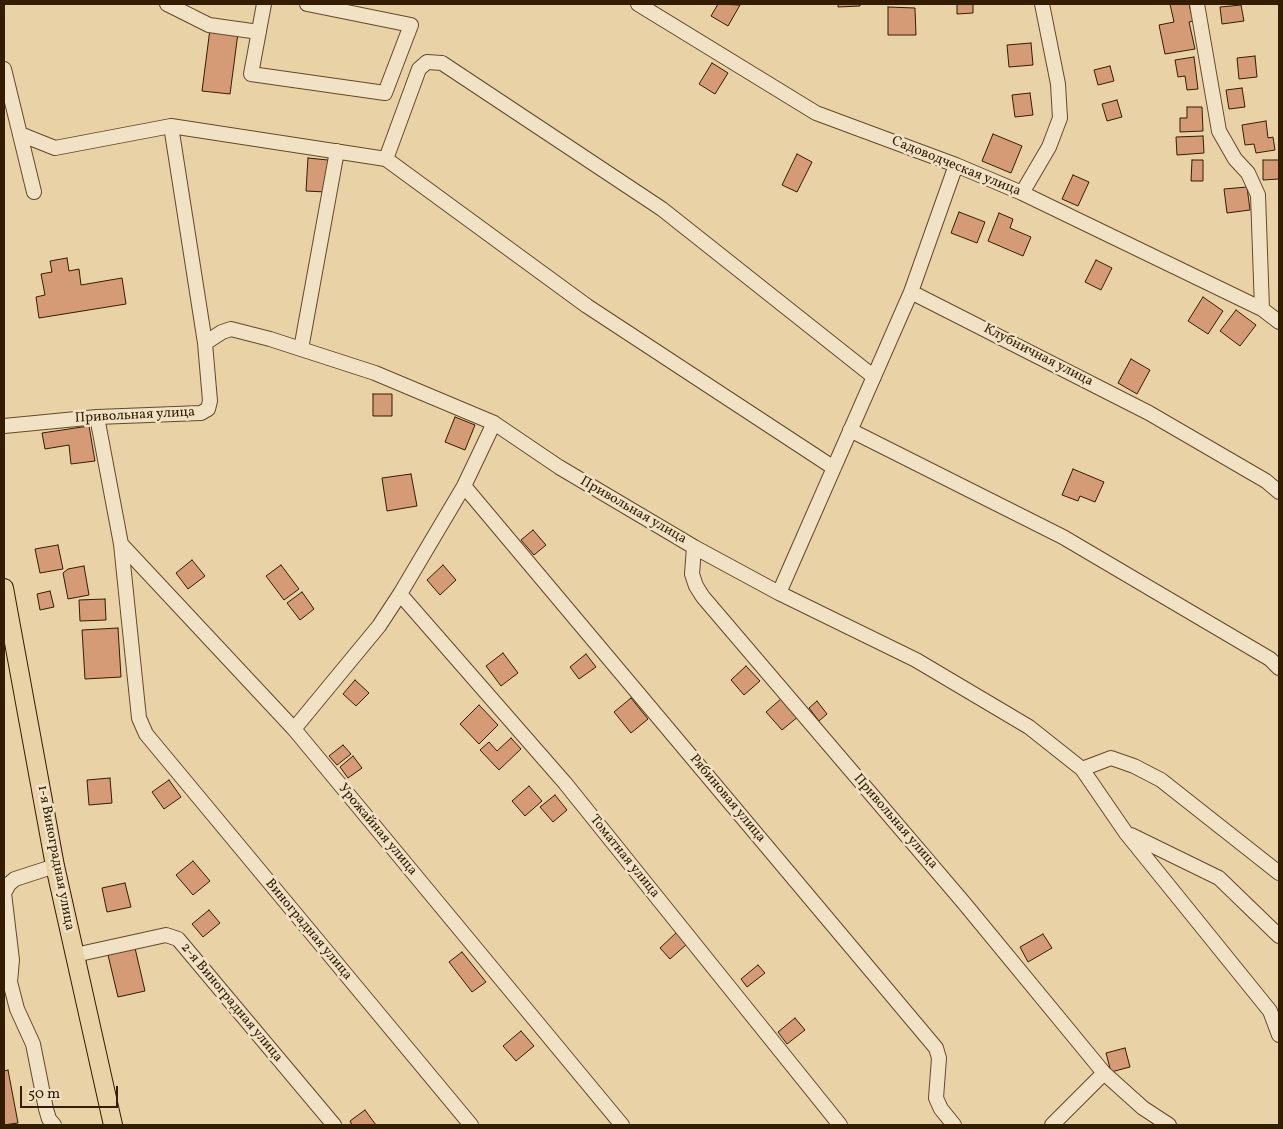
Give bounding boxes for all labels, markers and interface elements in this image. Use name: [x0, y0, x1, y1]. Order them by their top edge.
street label: Садоводческая улица: [889, 133, 1023, 201]
street label: Клубничная улица: [980, 321, 1096, 391]
street label: Привольная улица: [74, 404, 196, 428]
street label: Привольная улица: [577, 474, 689, 548]
street label: Рябиновая улица: [685, 752, 769, 846]
street label: Привольная улица: [849, 771, 941, 873]
street label: Урожайная улица: [334, 781, 420, 879]
street label: 1-я Виноградная улица: [33, 784, 77, 932]
street label: Томатная улица: [585, 812, 663, 902]
street label: Виноградная улица: [261, 876, 355, 984]
street label: 2-я Виноградная улица: [176, 940, 286, 1066]
scale bar: [22, 1076, 120, 1108]
text: 50 m: [28, 1084, 60, 1105]

